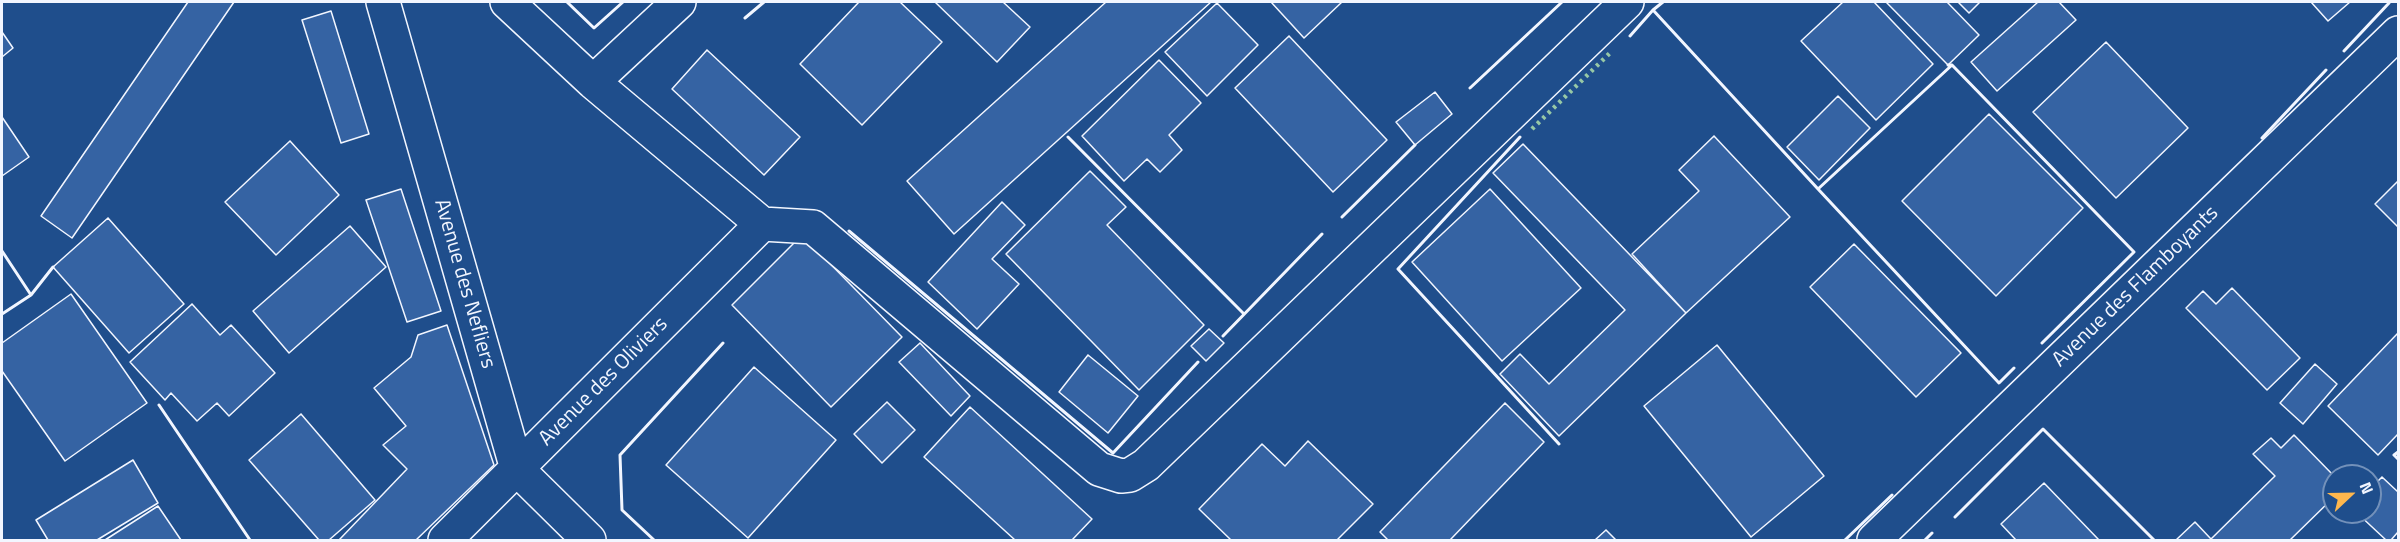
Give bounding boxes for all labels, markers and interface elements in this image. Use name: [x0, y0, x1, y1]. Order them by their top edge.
street label: Avenue des Nefliers: [428, 196, 500, 372]
street label: Avenue des Flamboyants: [2048, 201, 2224, 373]
street label: Avenue des Oliviers: [534, 312, 674, 452]
north arrow: [2322, 464, 2382, 524]
text: N: [2354, 478, 2380, 498]

